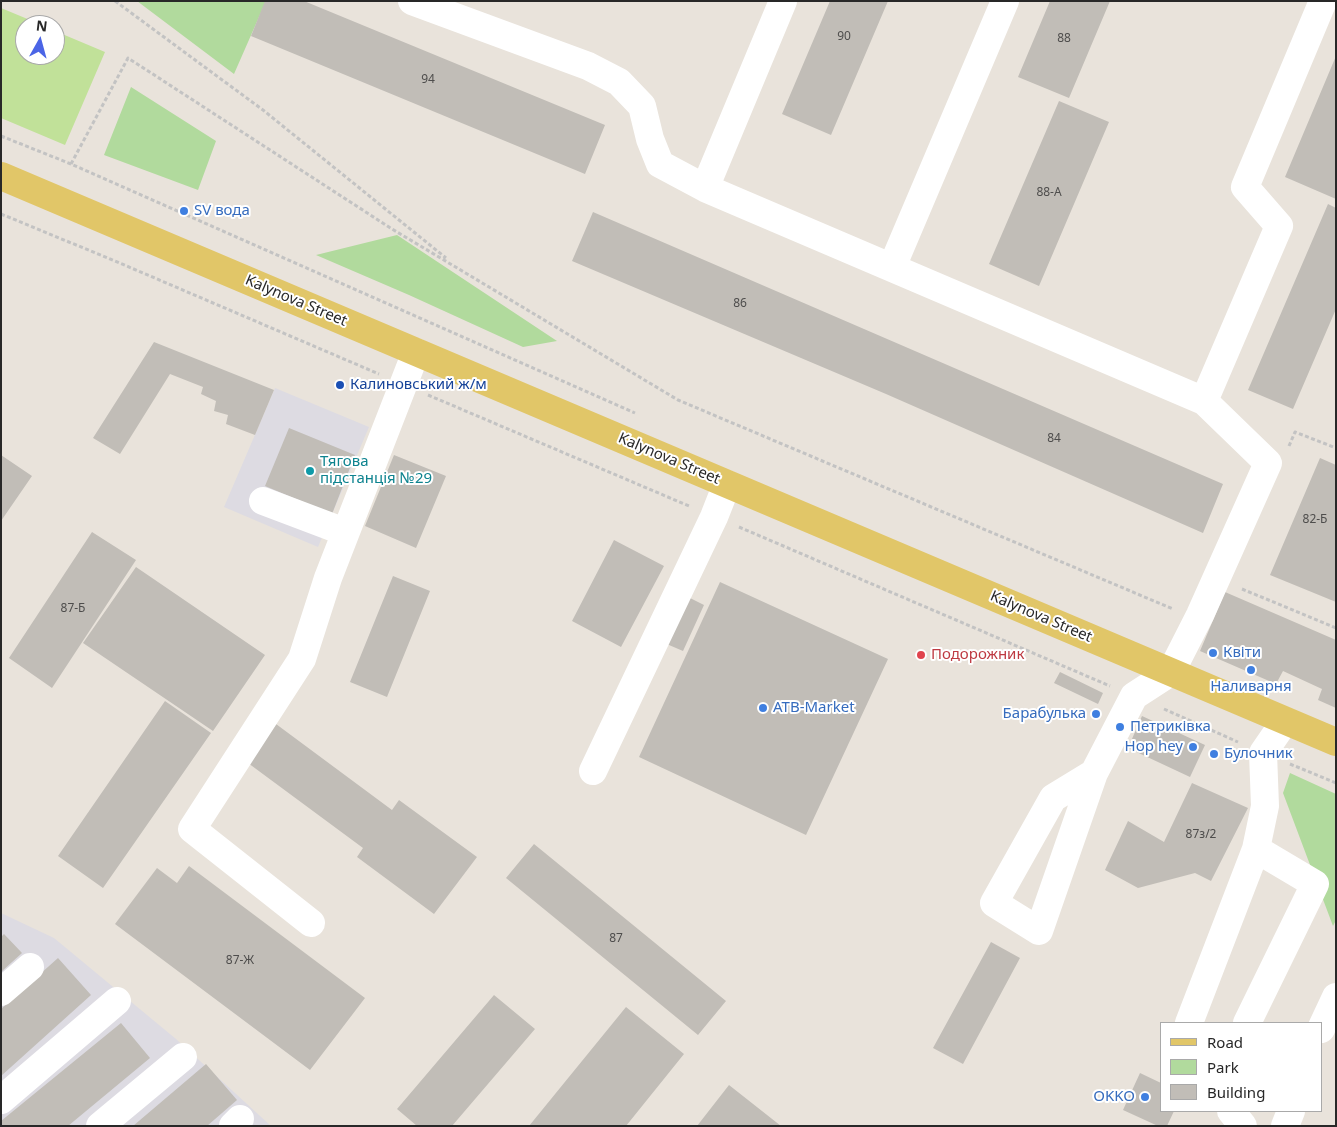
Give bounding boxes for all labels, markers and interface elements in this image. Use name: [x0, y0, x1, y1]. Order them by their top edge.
north arrow: [15, 15, 65, 65]
text: N: [35, 15, 49, 36]
house number: 90: [837, 30, 851, 44]
house number: 88: [1057, 32, 1071, 46]
house number: 94: [421, 73, 435, 87]
house number: 88-А: [1036, 186, 1062, 200]
place label: SV вода: [194, 202, 250, 220]
marker: SV вода: [178, 205, 190, 217]
street label: Kalynova Street: [242, 271, 350, 331]
house number: 86: [733, 297, 747, 311]
place label: Калиновський ж/м: [350, 376, 487, 394]
marker: Калиновський ж/м: [334, 379, 346, 391]
street label: Kalynova Street: [615, 429, 723, 489]
house number: 84: [1047, 432, 1061, 446]
place label: Тягова пiдстанцiя №29: [320, 453, 432, 488]
marker: Тягова пiдстанцiя №29: [304, 465, 316, 477]
house number: 82-Б: [1303, 513, 1327, 527]
street label: Kalynova Street: [987, 587, 1095, 647]
house number: 87-Б: [61, 602, 85, 616]
place label: Квіти: [1223, 644, 1261, 662]
place label: Подорожник: [931, 646, 1024, 664]
marker: Квіти: [1207, 647, 1219, 659]
marker: Подорожник: [915, 649, 927, 661]
marker: Наливарня: [1245, 664, 1257, 676]
place label: Наливарня: [1210, 678, 1292, 696]
place label: ATB-Market: [773, 699, 855, 717]
marker: ATB-Market: [757, 702, 769, 714]
place label: Барабулька: [1003, 705, 1086, 723]
marker: Барабулька: [1090, 708, 1102, 720]
place label: Петриківка: [1130, 718, 1211, 736]
marker: Петриківка: [1114, 721, 1126, 733]
place label: Hop hey: [1125, 738, 1183, 756]
marker: Hop hey: [1187, 741, 1199, 753]
place label: Булочник: [1224, 745, 1293, 763]
marker: Булочник: [1208, 748, 1220, 760]
house number: 87з/2: [1186, 828, 1216, 842]
house number: 87: [609, 932, 623, 946]
house number: 87-Ж: [226, 954, 254, 968]
legend: [1160, 1022, 1322, 1112]
text: Road: [1207, 1032, 1243, 1052]
text: Park: [1207, 1057, 1239, 1077]
text: Building: [1207, 1082, 1265, 1102]
place label: OKKO: [1093, 1088, 1135, 1106]
marker: OKKO: [1139, 1091, 1151, 1103]

